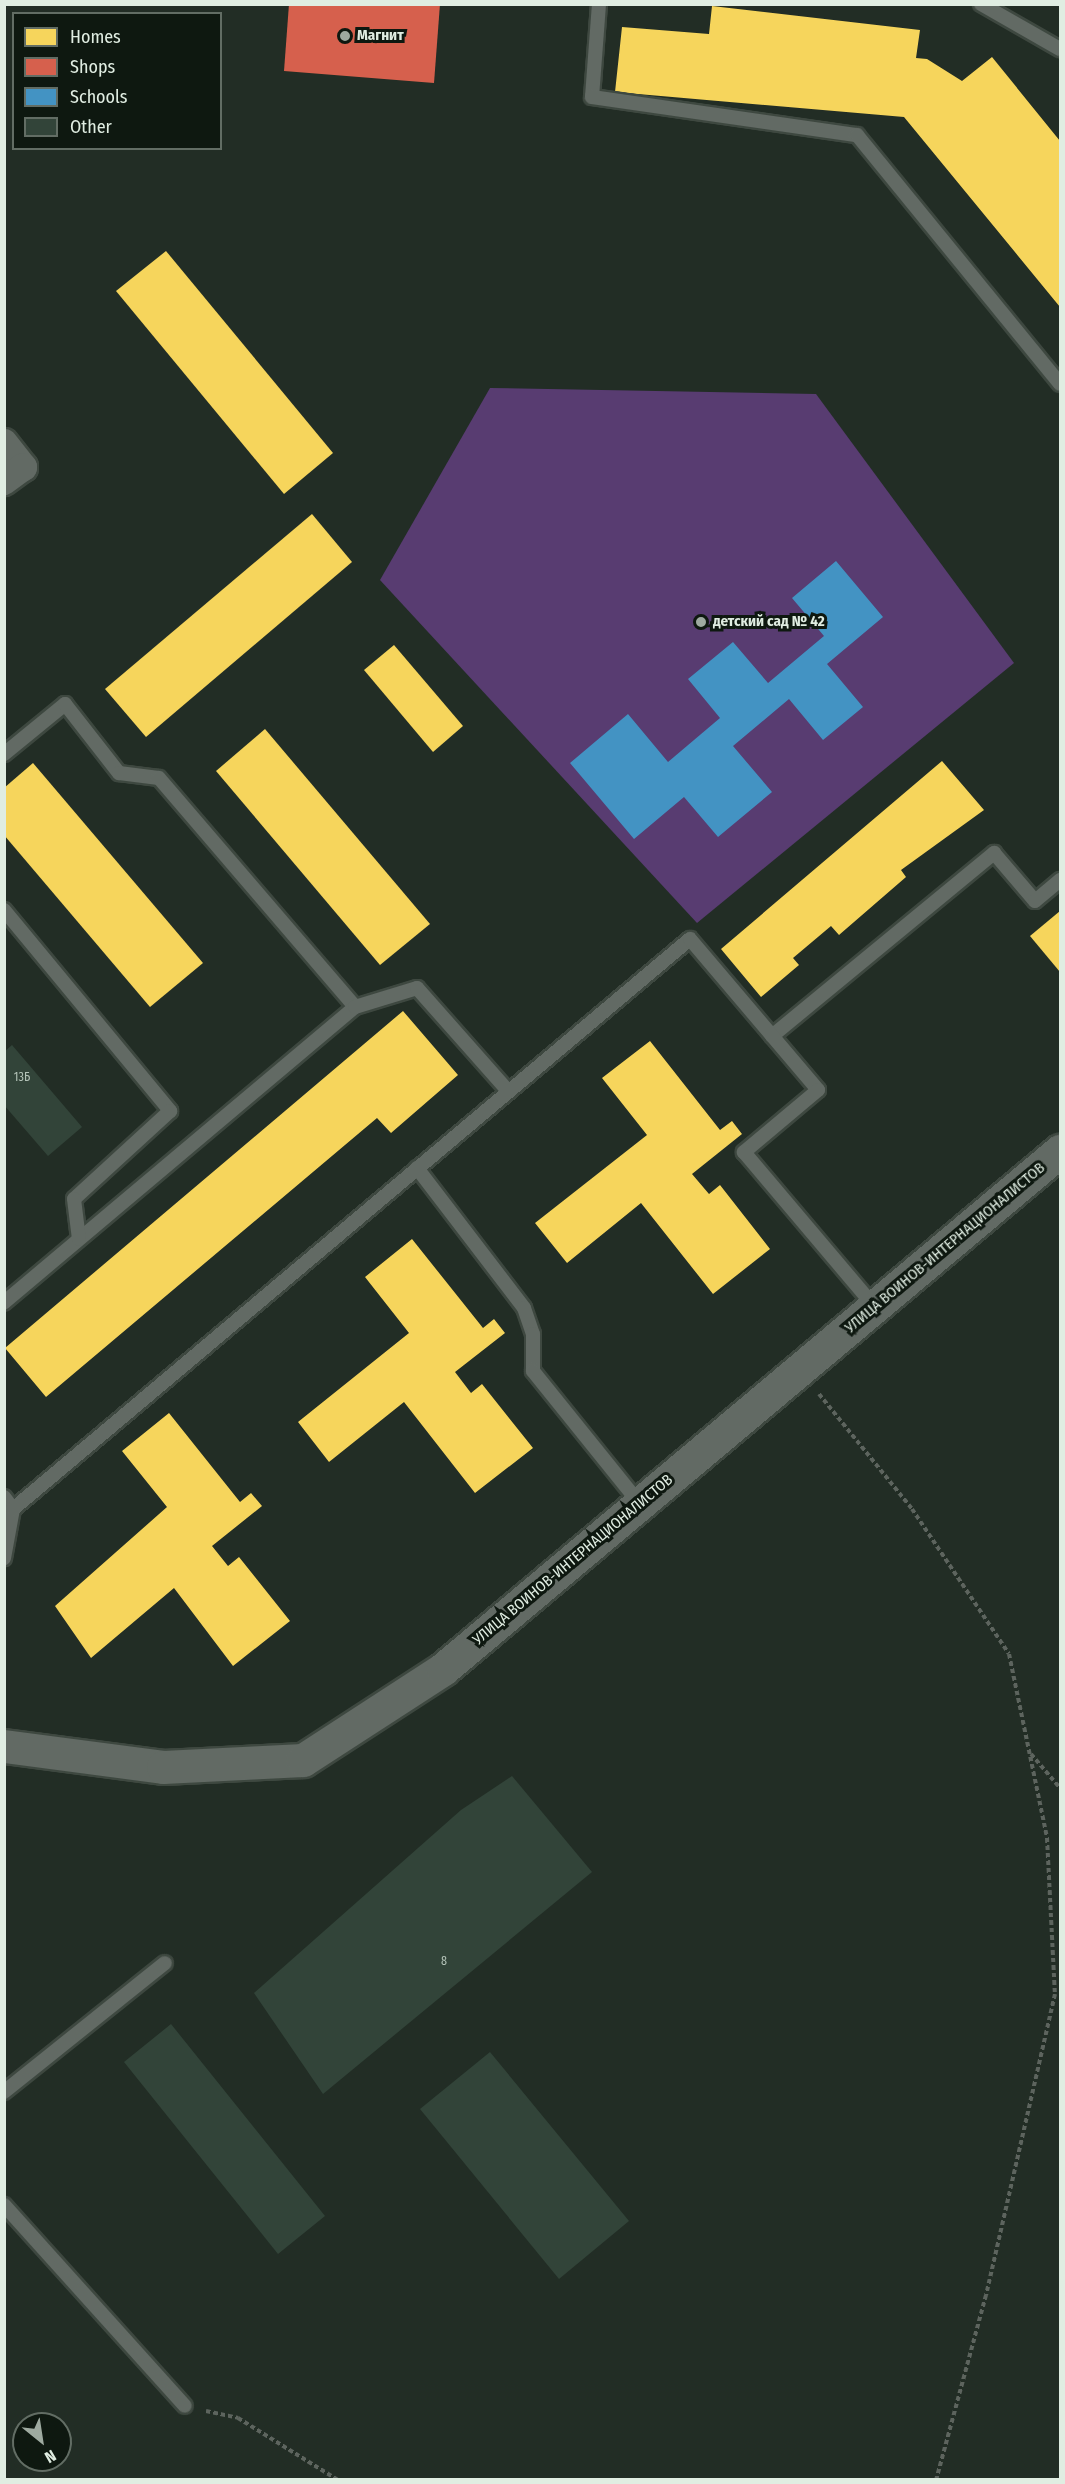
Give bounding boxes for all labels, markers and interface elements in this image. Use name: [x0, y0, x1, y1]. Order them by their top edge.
legend: [12, 12, 222, 150]
text: Homes: [70, 26, 121, 48]
place label: Магнит: [357, 27, 404, 45]
marker: Магнит: [338, 29, 352, 43]
text: Shops: [70, 56, 115, 78]
text: Schools: [70, 86, 128, 108]
text: Other: [70, 116, 112, 138]
place label: детский сад № 42: [713, 613, 825, 631]
marker: детский сад № 42: [694, 615, 708, 629]
house number: 13Б: [14, 1071, 30, 1085]
street label: УЛИЦА ВОИНОВ-ИНТЕРНАЦИОНАЛИСТОВ: [841, 1159, 1049, 1337]
street label: УЛИЦА ВОИНОВ-ИНТЕРНАЦИОНАЛИСТОВ: [469, 1471, 677, 1649]
house number: 8: [441, 1955, 447, 1969]
north arrow: [12, 2412, 72, 2472]
text: N: [41, 2446, 59, 2467]

